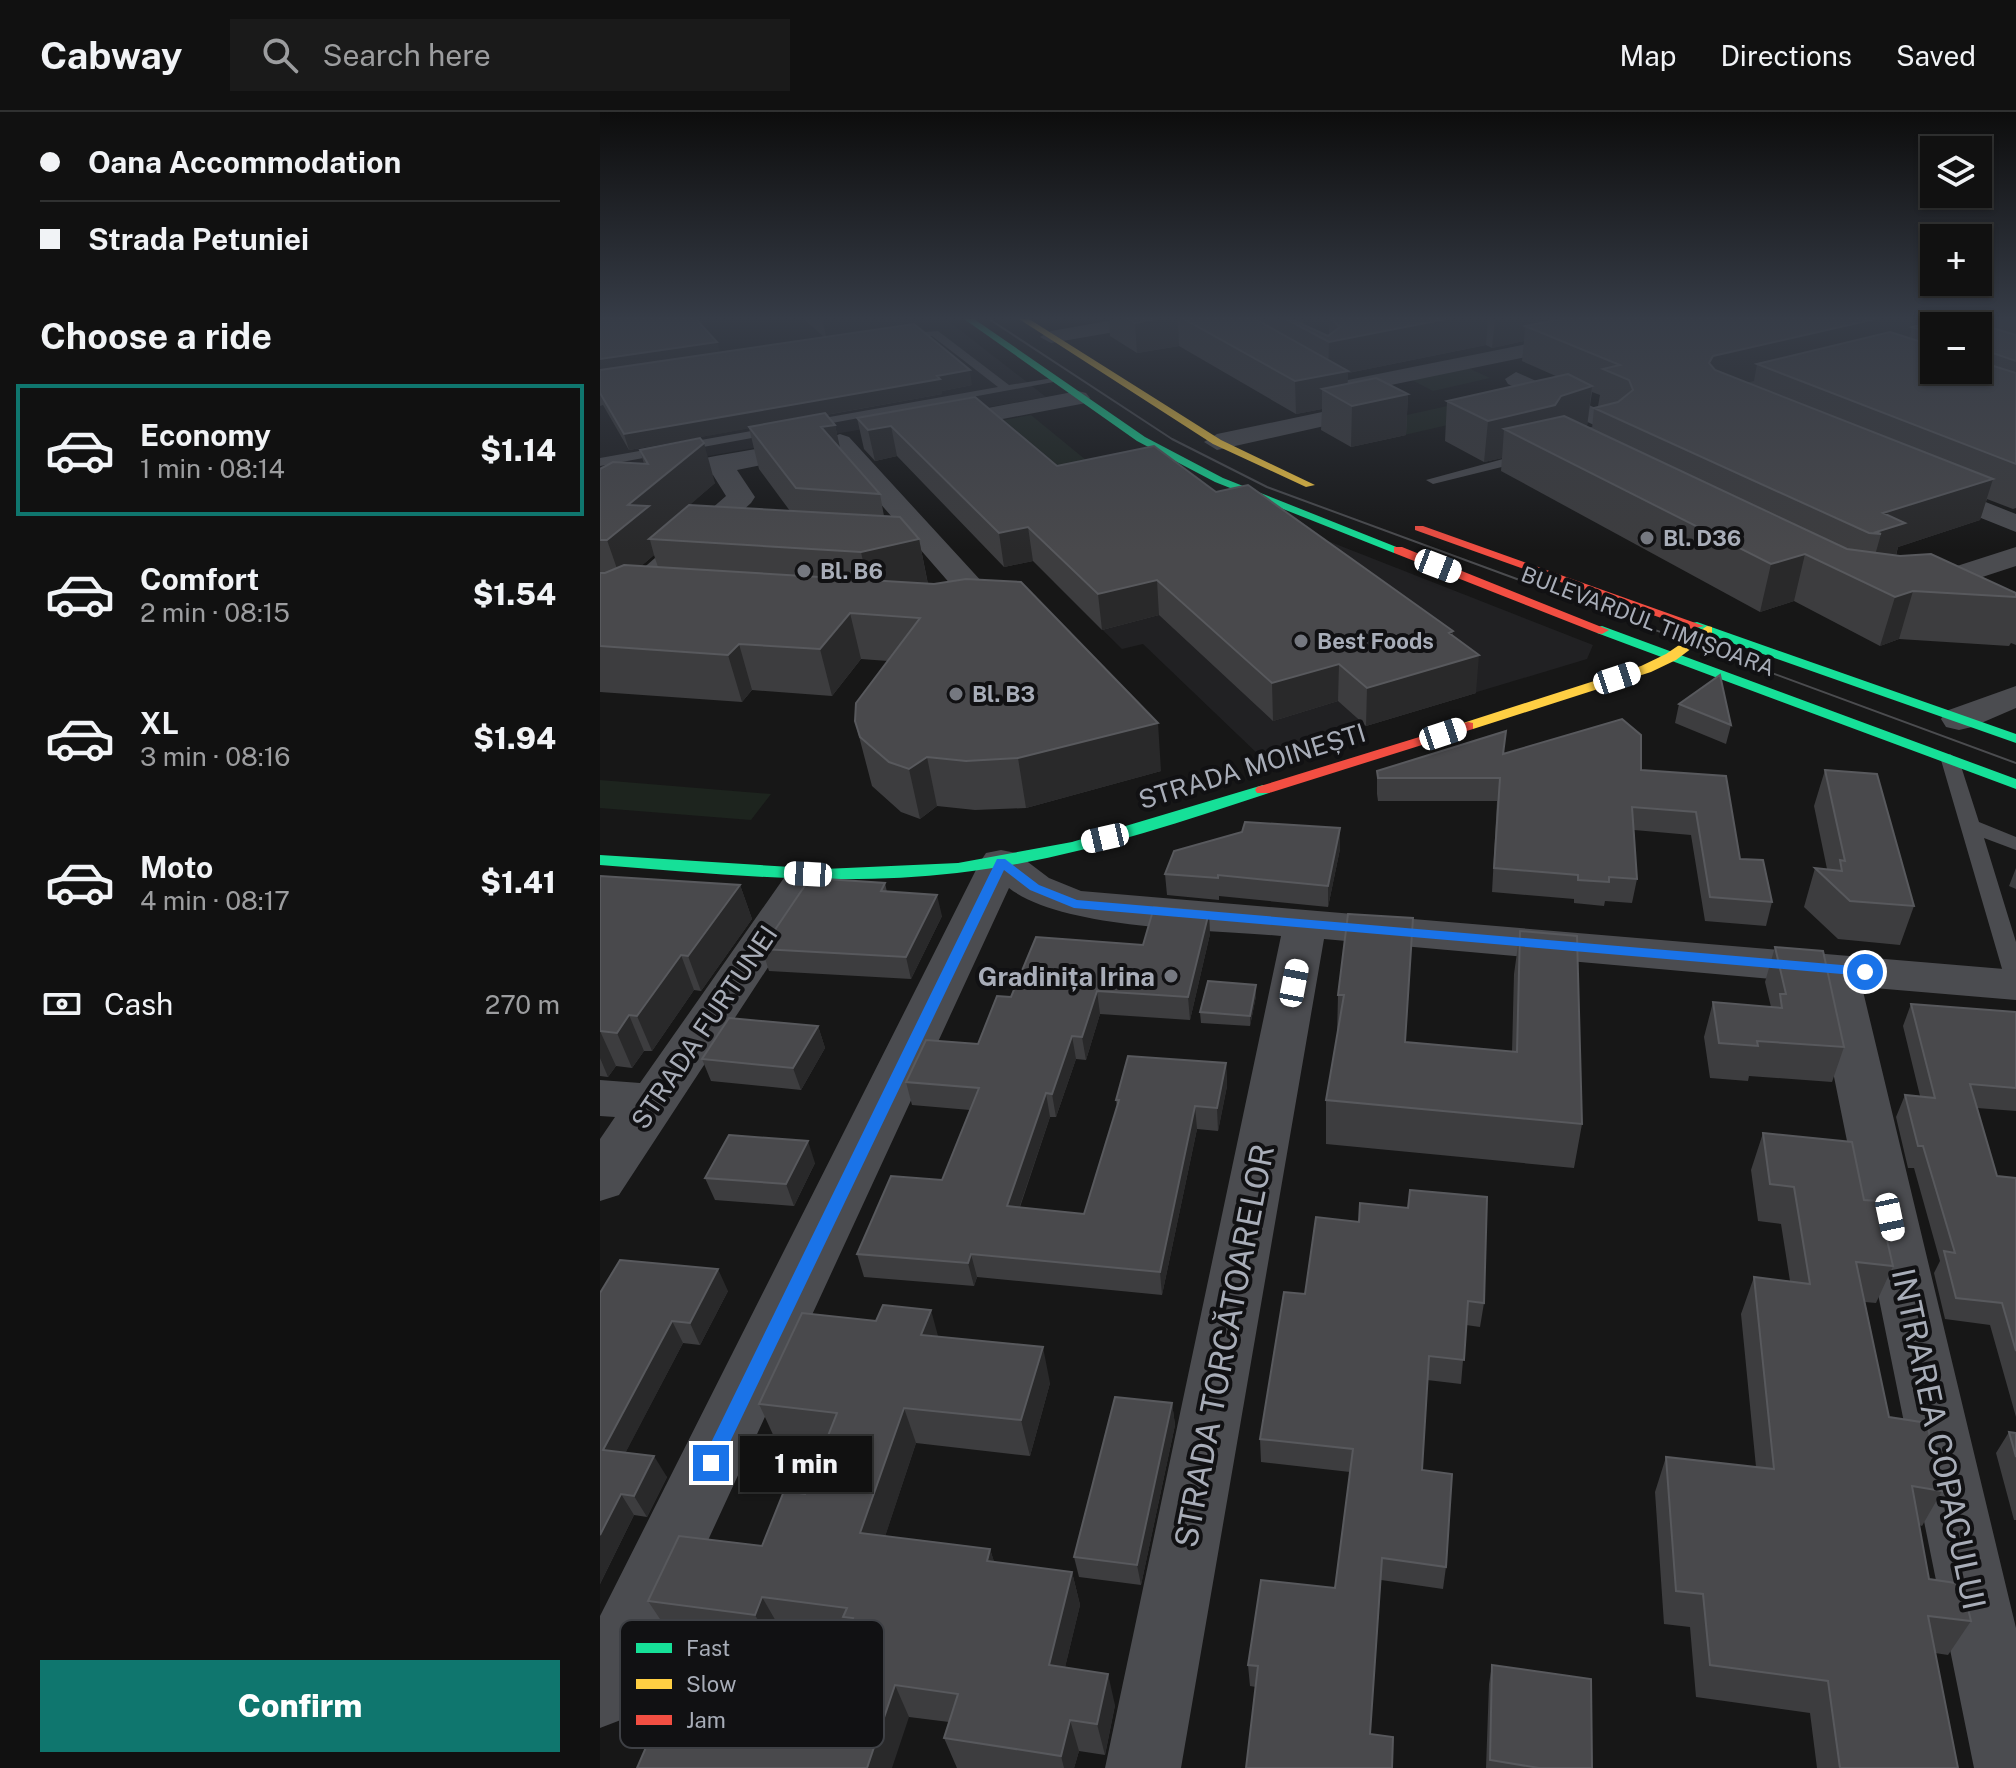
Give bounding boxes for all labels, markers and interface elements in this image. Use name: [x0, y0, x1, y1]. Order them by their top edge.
search box: [230, 19, 790, 91]
text: Cabway: [40, 33, 182, 78]
icon: search: [258, 33, 302, 77]
text: Search here: [322, 37, 491, 73]
text: Map: [1620, 39, 1676, 72]
text: Directions: [1720, 39, 1852, 72]
text: Saved: [1896, 39, 1976, 72]
map controls: [1920, 136, 1992, 384]
button: layers: [1920, 136, 1992, 208]
text: Oana Accommodation: [88, 144, 401, 180]
text: Strada Petuniei: [88, 221, 309, 257]
button: +: [1920, 224, 1992, 296]
button: −: [1920, 312, 1992, 384]
text: Choose a ride: [40, 315, 272, 357]
icon: car: [44, 414, 116, 486]
text: Economy: [140, 417, 271, 453]
text: $1.14: [480, 432, 556, 468]
text: 1 min · 08:14: [140, 453, 285, 484]
place label: Bl. D36: [1663, 525, 1741, 551]
marker: Bl. D36: [1638, 529, 1656, 547]
car: [1411, 546, 1465, 586]
icon: car: [44, 558, 116, 630]
place label: Bl. B6: [820, 558, 883, 584]
text: Comfort: [140, 561, 259, 597]
street label: BULEVARDUL TIMIȘOARA: [1518, 561, 1778, 681]
marker: Bl. B6: [795, 562, 813, 580]
text: $1.54: [473, 576, 556, 612]
text: 2 min · 08:15: [140, 597, 290, 628]
place label: Best Foods: [1317, 628, 1434, 654]
marker: Best Foods: [1292, 632, 1310, 650]
car: [1590, 659, 1644, 697]
place label: Bl. B3: [972, 681, 1035, 707]
marker: Bl. B3: [947, 685, 965, 703]
icon: car: [44, 702, 116, 774]
text: XL: [140, 705, 179, 741]
car: [1416, 715, 1470, 753]
street label: STRADA MOINEȘTI: [1135, 717, 1369, 815]
text: $1.94: [473, 720, 556, 756]
text: 3 min · 08:16: [140, 741, 290, 772]
car: [1079, 821, 1131, 855]
icon: car: [44, 846, 116, 918]
text: Moto: [140, 849, 213, 885]
car: [783, 861, 833, 887]
text: $1.41: [480, 864, 556, 900]
text: 4 min · 08:17: [140, 885, 290, 916]
street label: STRADA FURTUNEI: [624, 919, 784, 1135]
route start: [1847, 954, 1883, 990]
car: [1278, 957, 1310, 1009]
place label: Gradinița Irina: [978, 961, 1155, 992]
marker: Gradinița Irina: [1162, 967, 1180, 985]
icon: cash: [40, 982, 84, 1026]
text: Cash: [104, 986, 173, 1022]
text: 270 m: [485, 989, 560, 1020]
street label: STRADA TORCĂTOARELOR: [1167, 1141, 1281, 1551]
car: [1873, 1191, 1907, 1243]
street label: INTRAREA COPACULUI: [1885, 1265, 1993, 1613]
callout: 1 min: [739, 1435, 871, 1491]
route end: [693, 1445, 729, 1481]
text: 1 min: [774, 1448, 838, 1479]
legend: [620, 1620, 884, 1748]
text: Fast: [686, 1635, 730, 1661]
button: Confirm: [40, 1660, 560, 1752]
text: Slow: [686, 1671, 736, 1697]
text: Jam: [686, 1707, 726, 1733]

